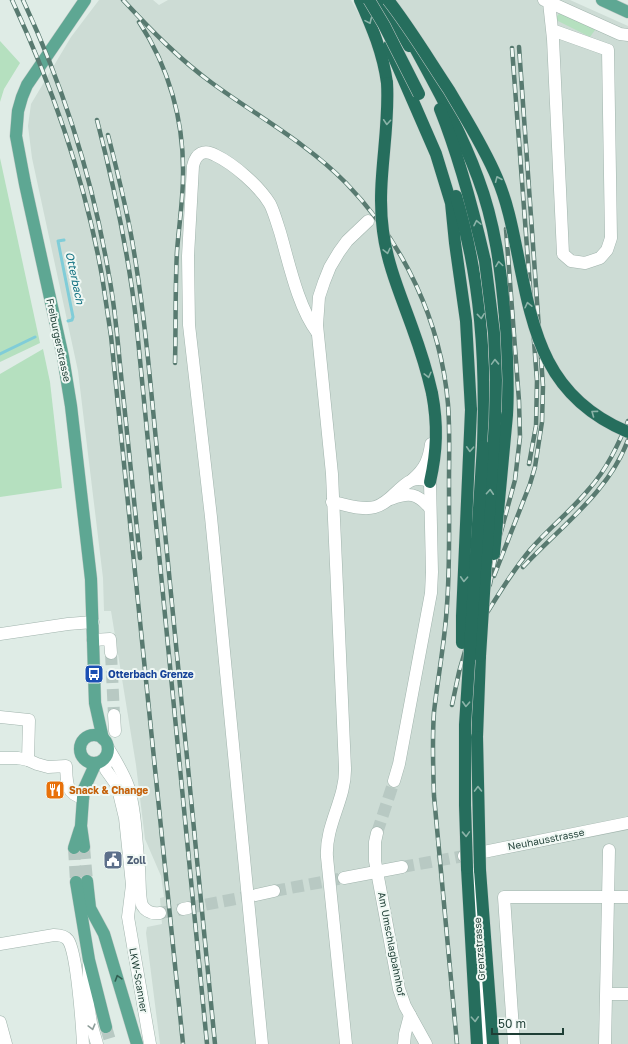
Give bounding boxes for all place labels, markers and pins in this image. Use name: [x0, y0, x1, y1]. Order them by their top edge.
bus stop icon: Otterbach Grenze: [83, 663, 105, 685]
place label: Otterbach Grenze: [108, 668, 194, 680]
restaurant icon: Snack & Change: [44, 779, 66, 801]
place label: Snack & Change: [69, 784, 148, 796]
public building icon: Zoll: [102, 849, 124, 871]
place label: Zoll: [127, 854, 147, 866]

